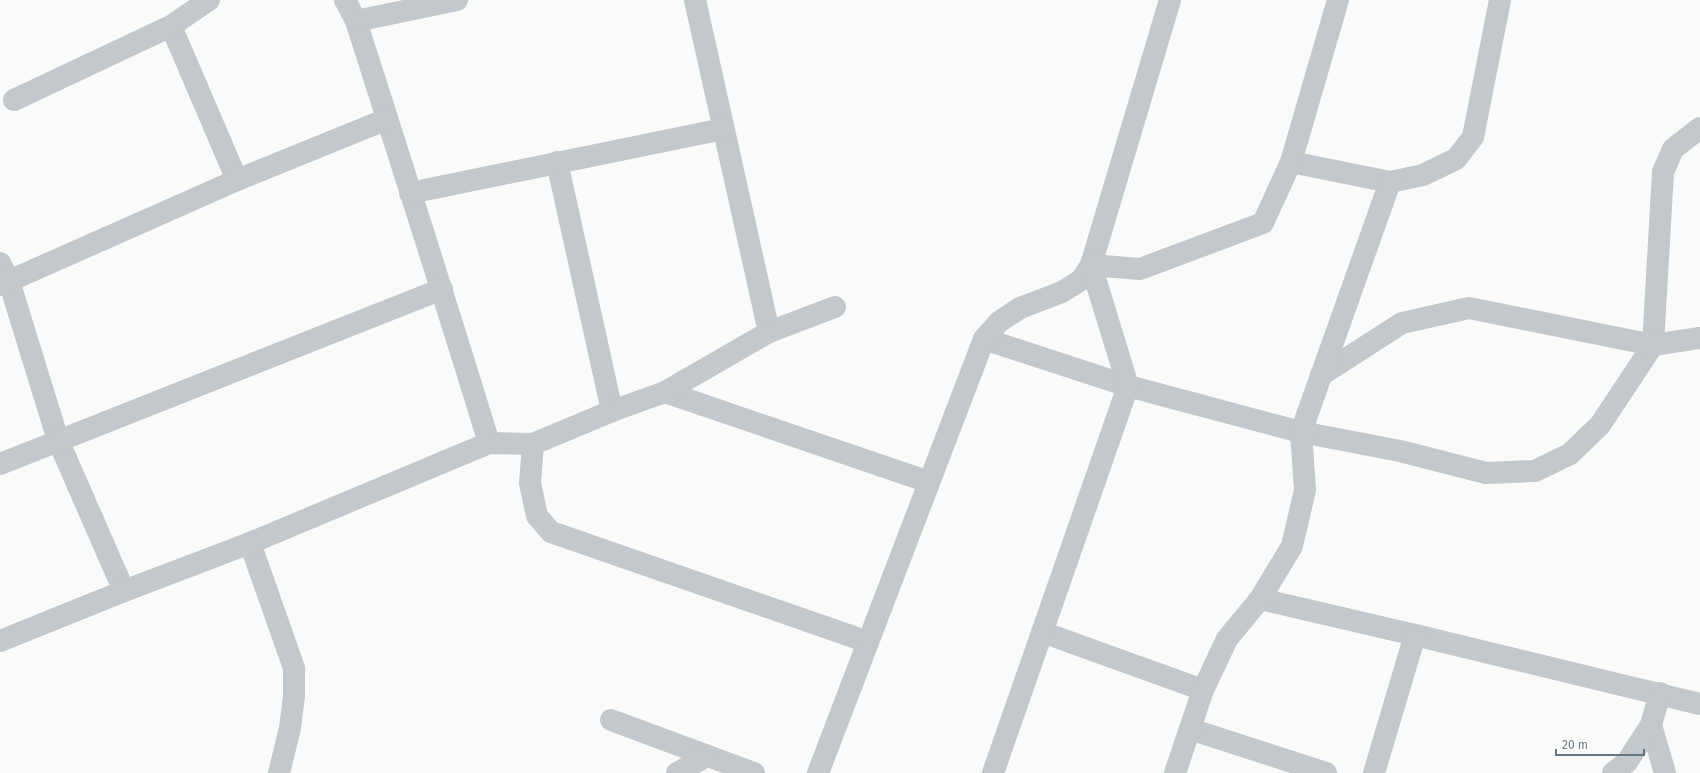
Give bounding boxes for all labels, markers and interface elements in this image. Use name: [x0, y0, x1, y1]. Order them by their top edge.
scale bar: [1556, 731, 1644, 757]
text: 20 m: [1562, 738, 1588, 752]

